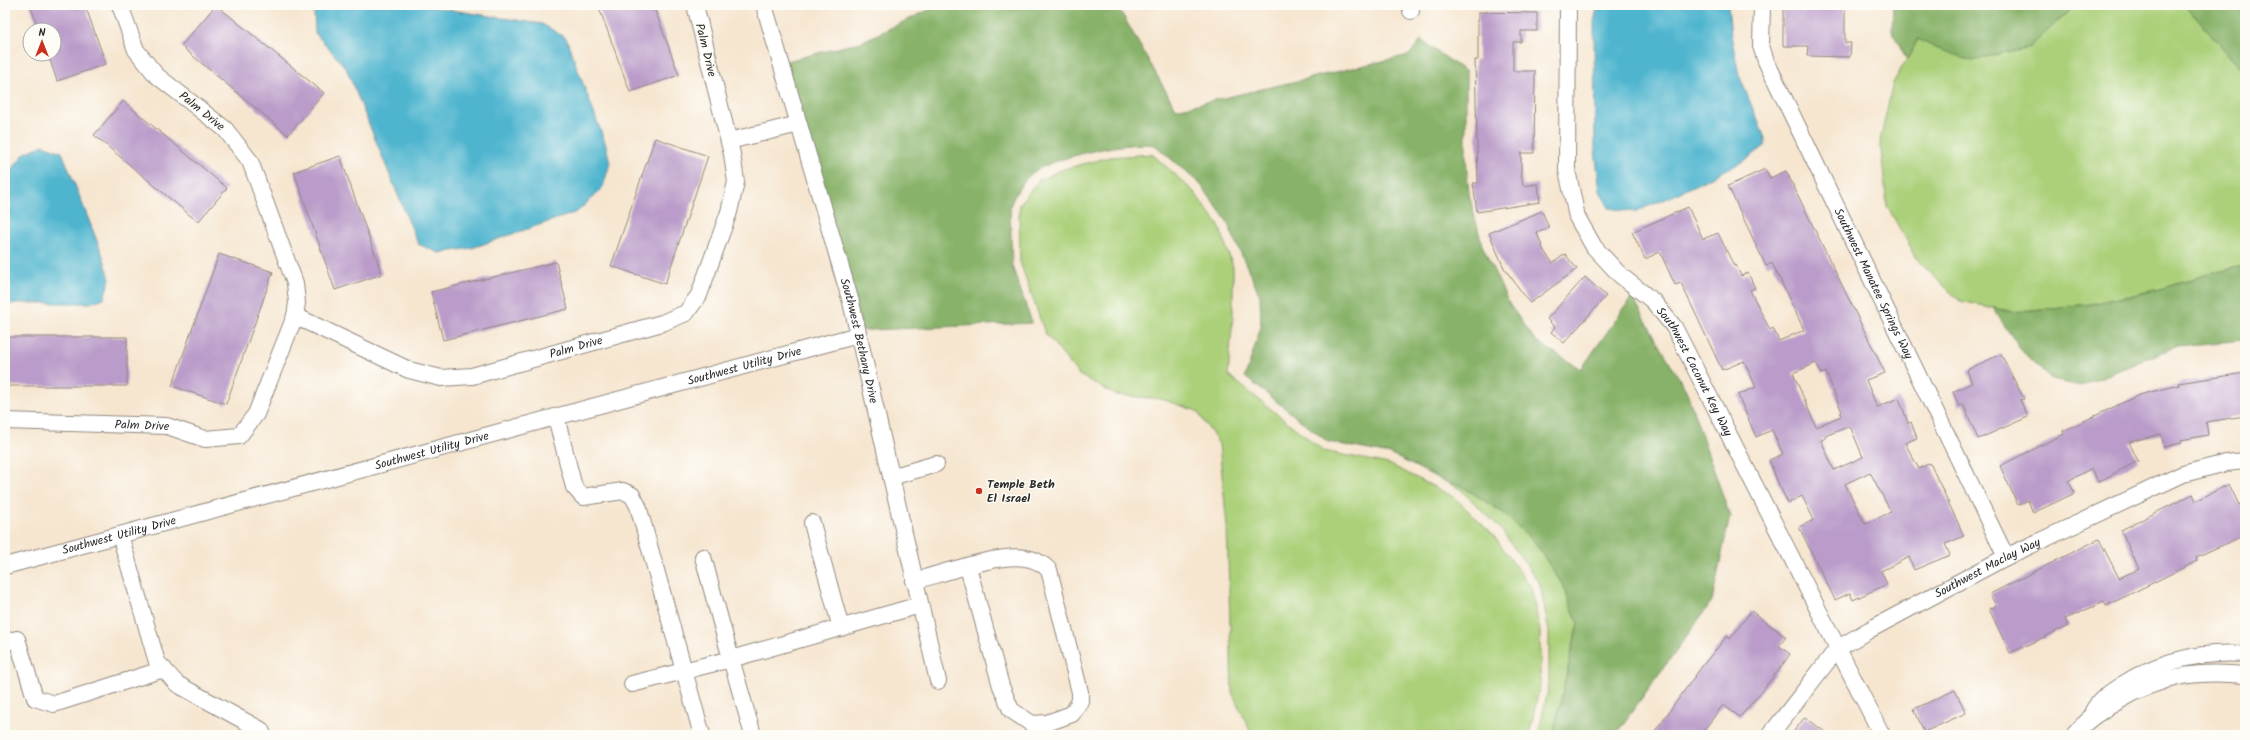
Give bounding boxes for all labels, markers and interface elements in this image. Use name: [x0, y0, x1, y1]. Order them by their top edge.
street label: Palm Drive: [690, 21, 721, 79]
north arrow: [22, 22, 62, 62]
text: N: [39, 24, 46, 42]
street label: Palm Drive: [175, 87, 229, 136]
street label: Southwest Manatee Springs Way: [1829, 205, 1918, 363]
street label: Southwest Bethany Drive: [834, 276, 883, 406]
street label: Southwest Coconut Key Way: [1651, 303, 1737, 440]
street label: Palm Drive: [547, 331, 605, 364]
street label: Southwest Utility Drive: [685, 342, 804, 391]
street label: Palm Drive: [114, 415, 170, 436]
street label: Southwest Utility Drive: [373, 426, 492, 475]
place label: Temple Beth El Israel: [987, 475, 1055, 508]
marker: Temple Beth El Israel: [974, 486, 984, 496]
street label: Southwest Utility Drive: [60, 511, 179, 560]
street label: Southwest Maclay Way: [1931, 533, 2044, 603]

